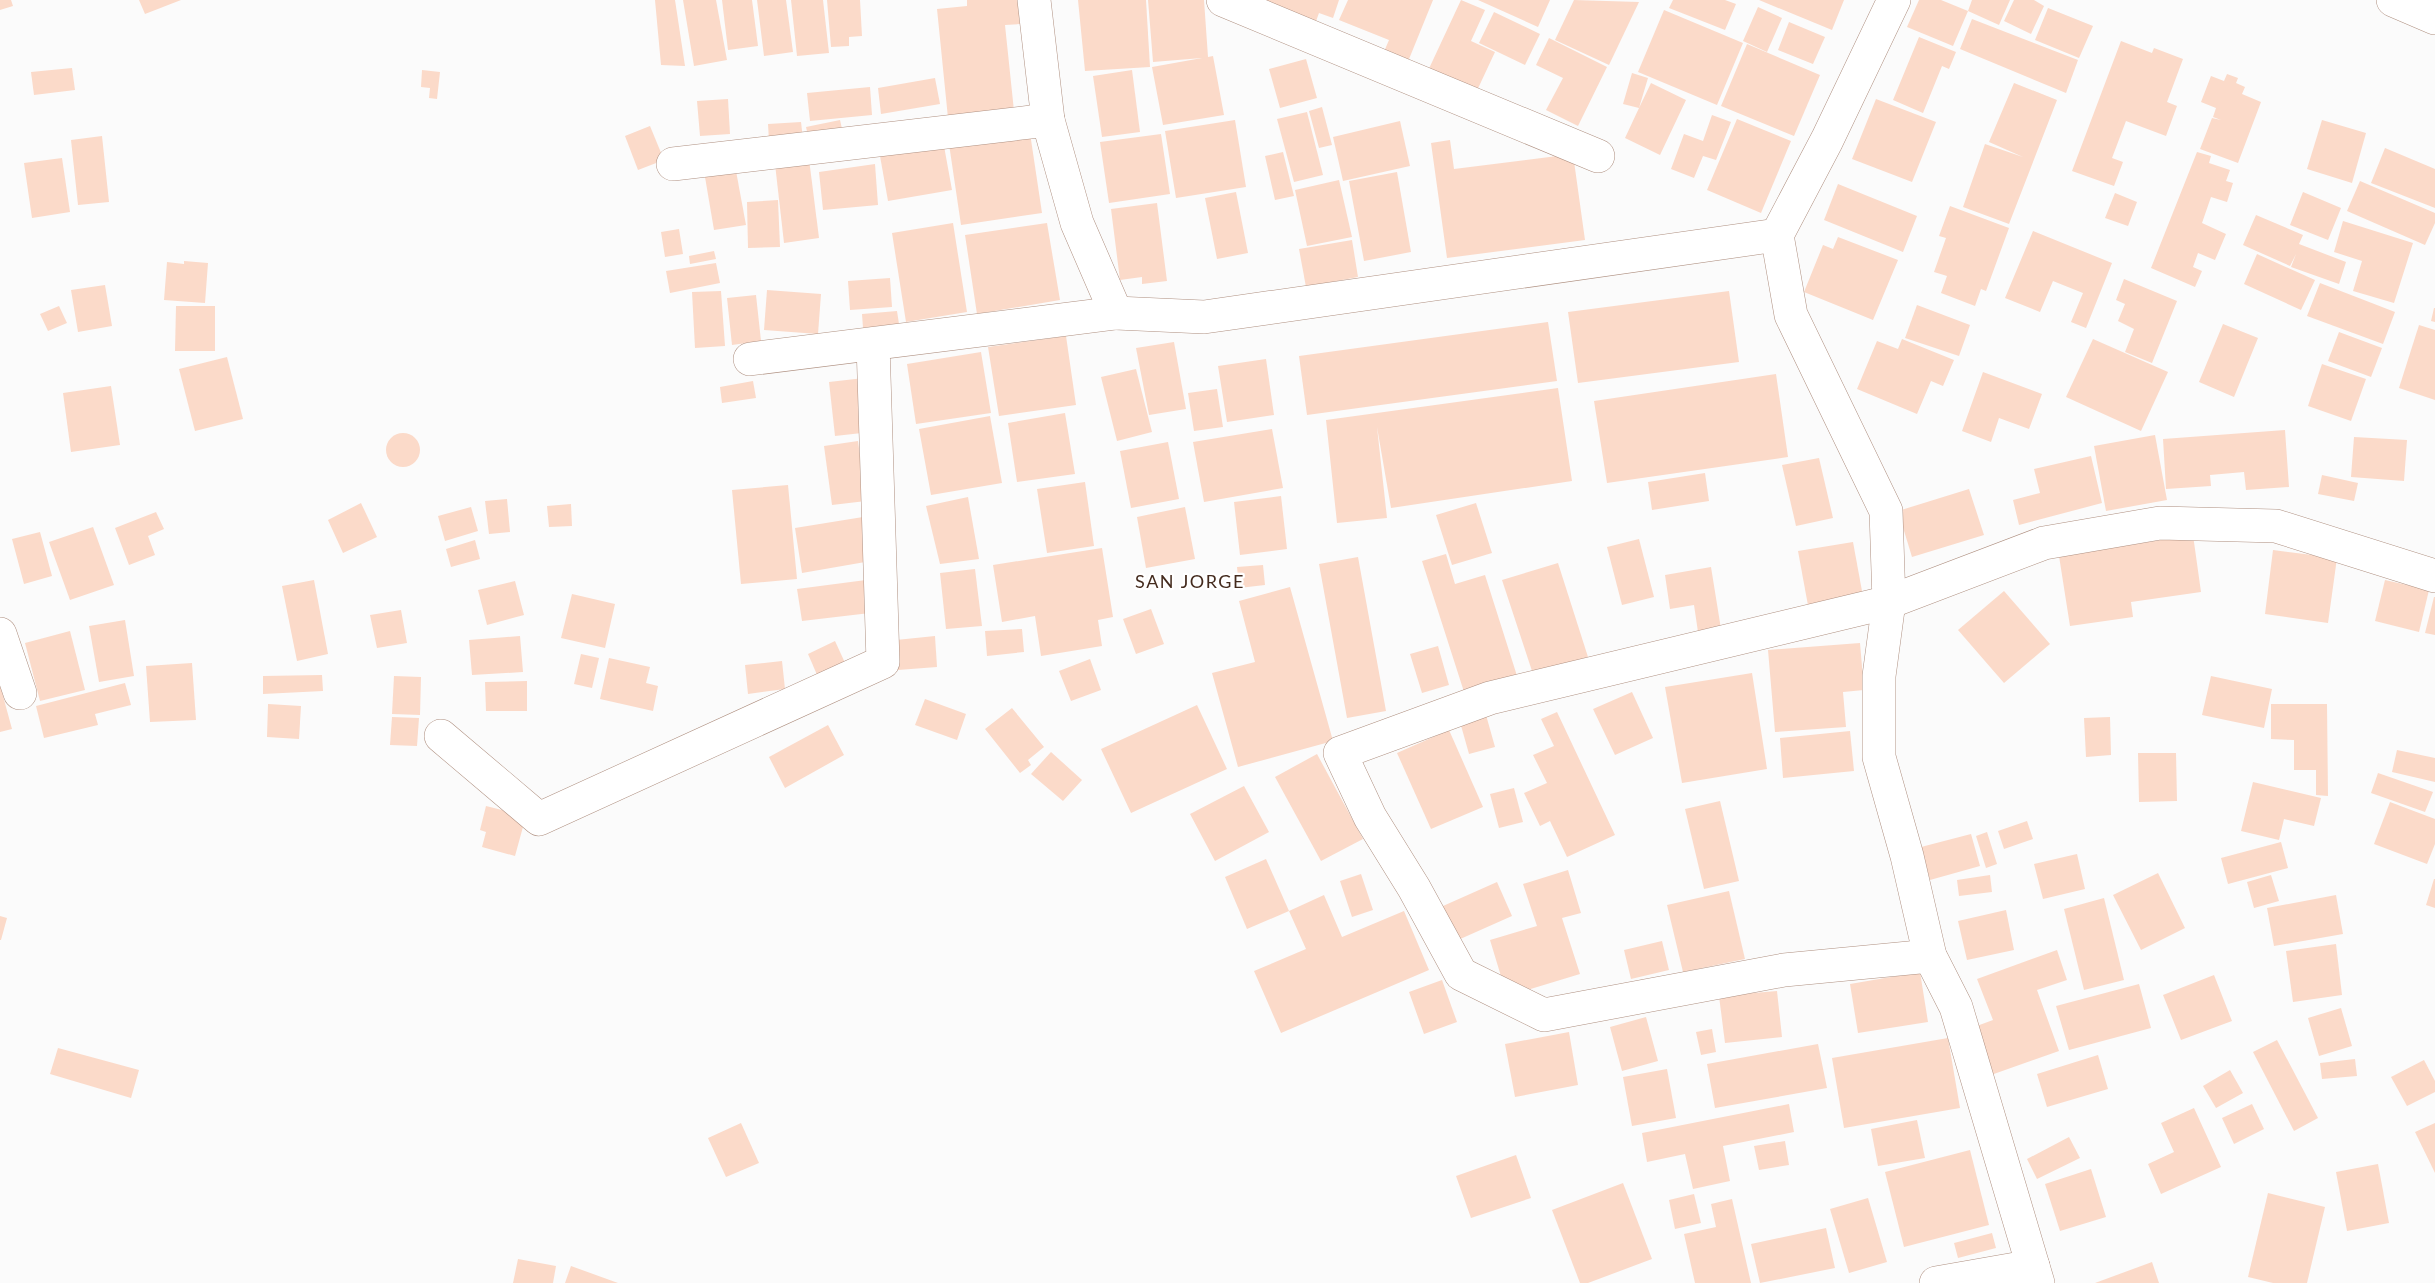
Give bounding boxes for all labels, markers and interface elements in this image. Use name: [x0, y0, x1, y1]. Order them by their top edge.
district label: SAN JORGE: [1135, 570, 1245, 592]

